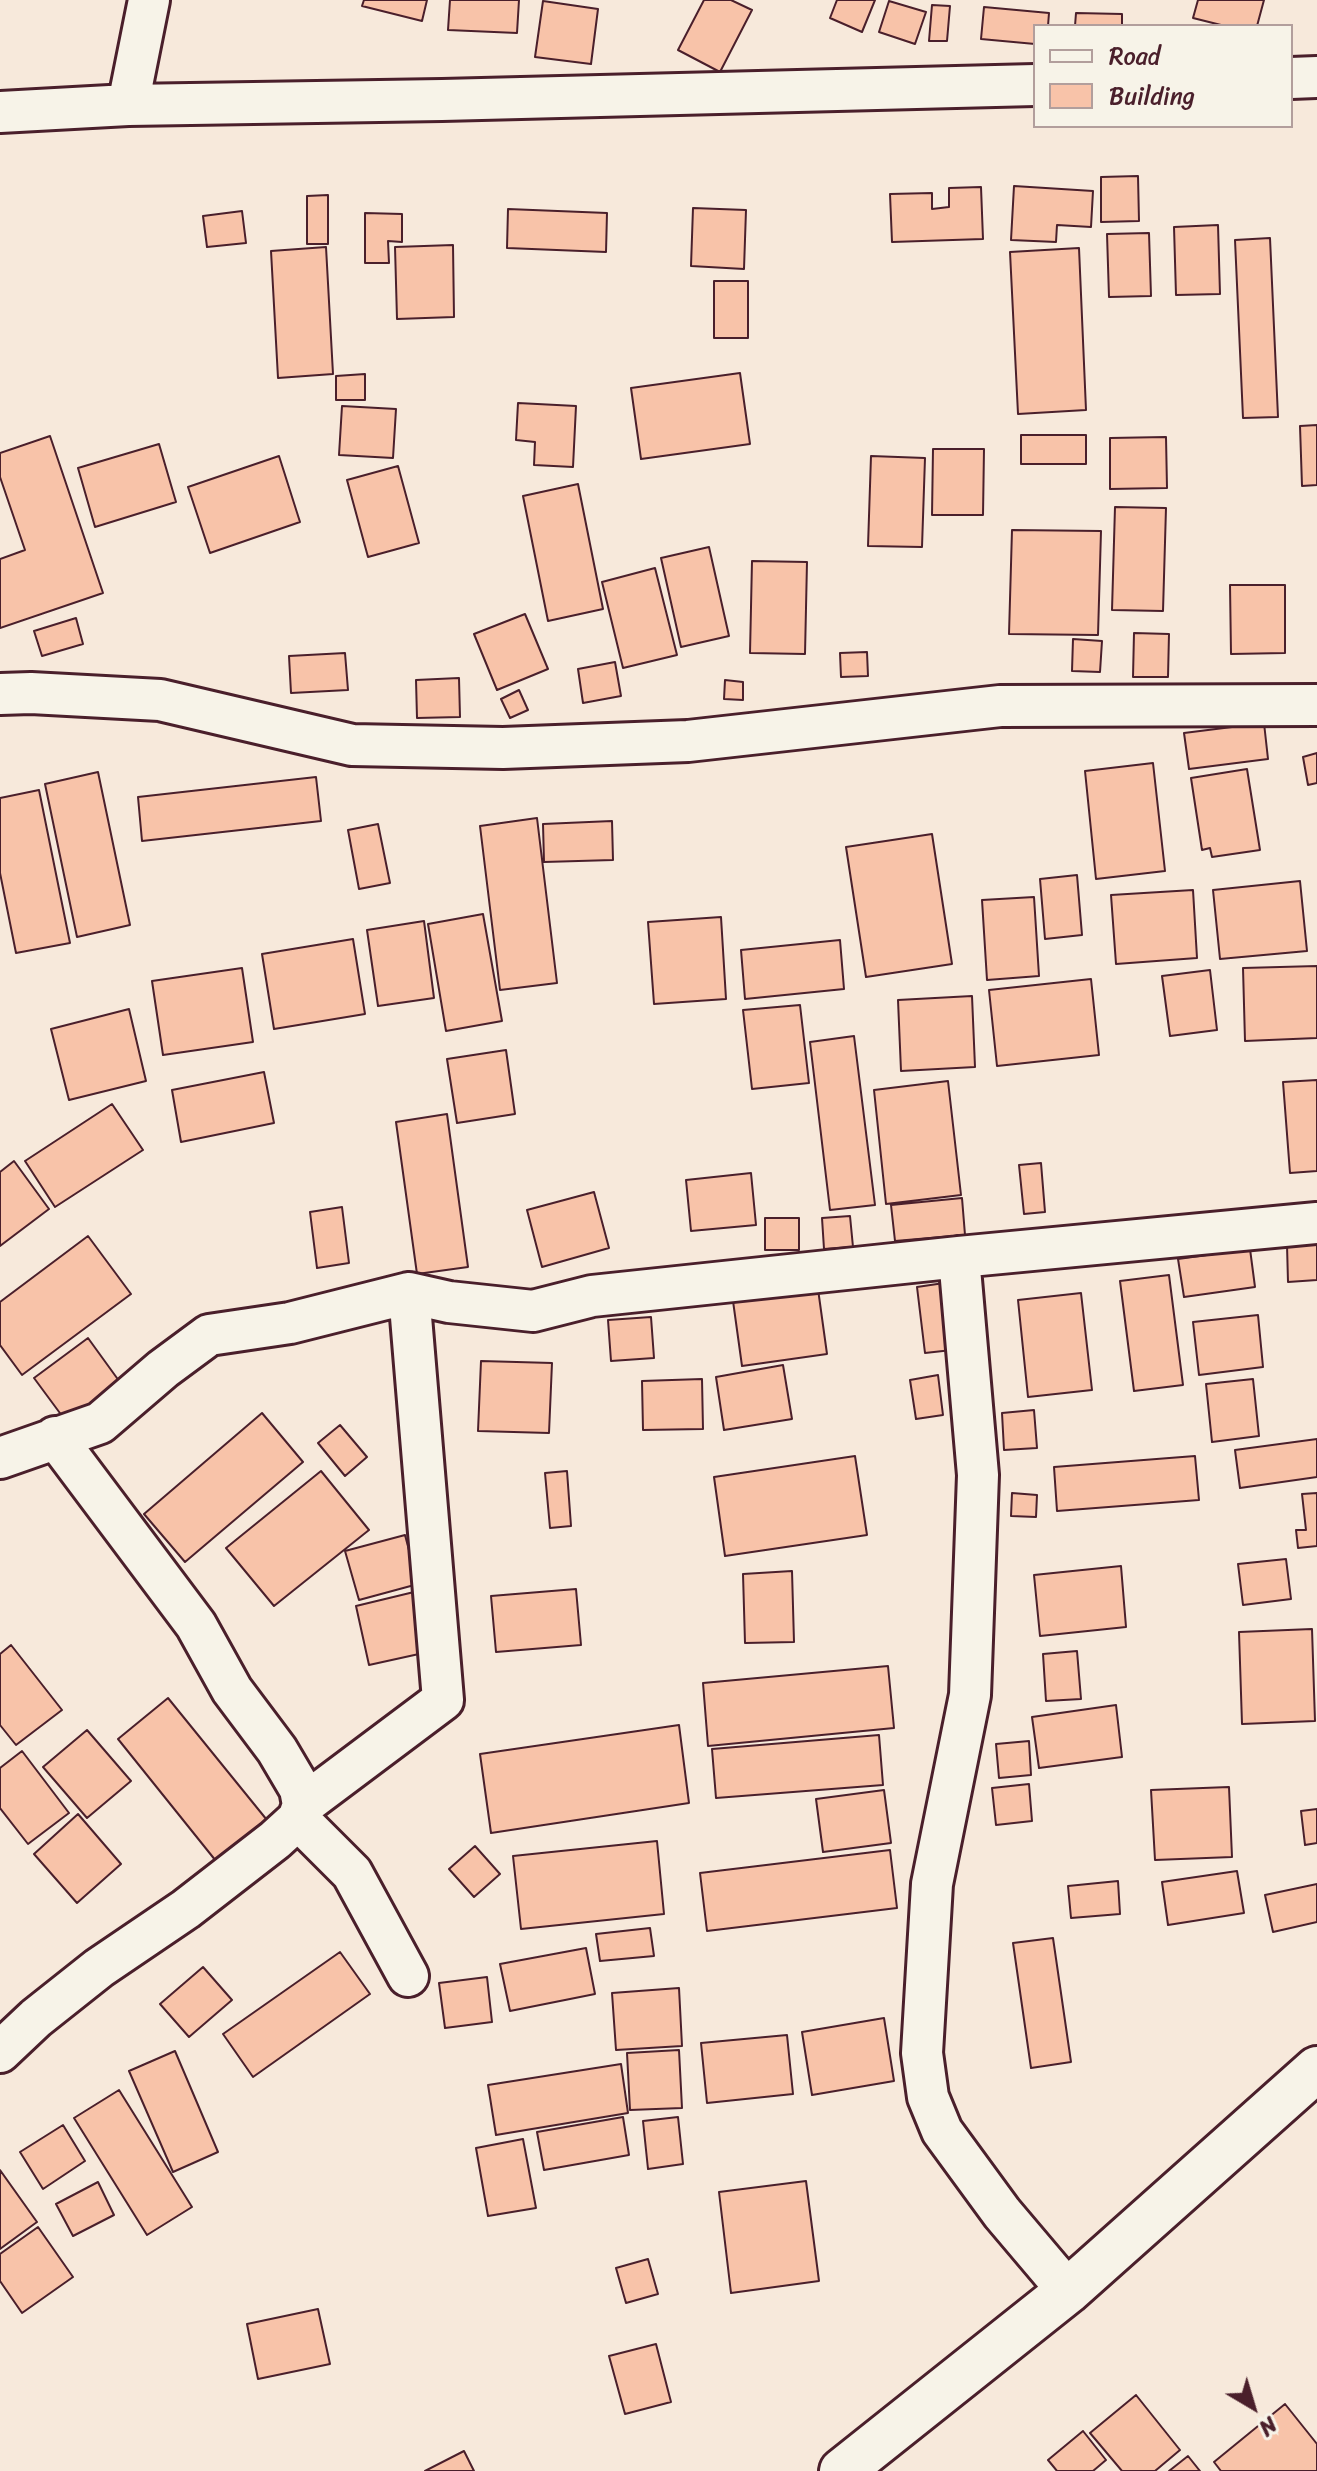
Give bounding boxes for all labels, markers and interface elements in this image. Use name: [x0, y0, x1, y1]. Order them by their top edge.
legend: [1033, 24, 1293, 128]
text: Road: [1109, 35, 1160, 77]
text: Building: [1109, 75, 1195, 117]
north arrow: [1213, 2367, 1293, 2447]
text: N: [1250, 2406, 1286, 2446]

